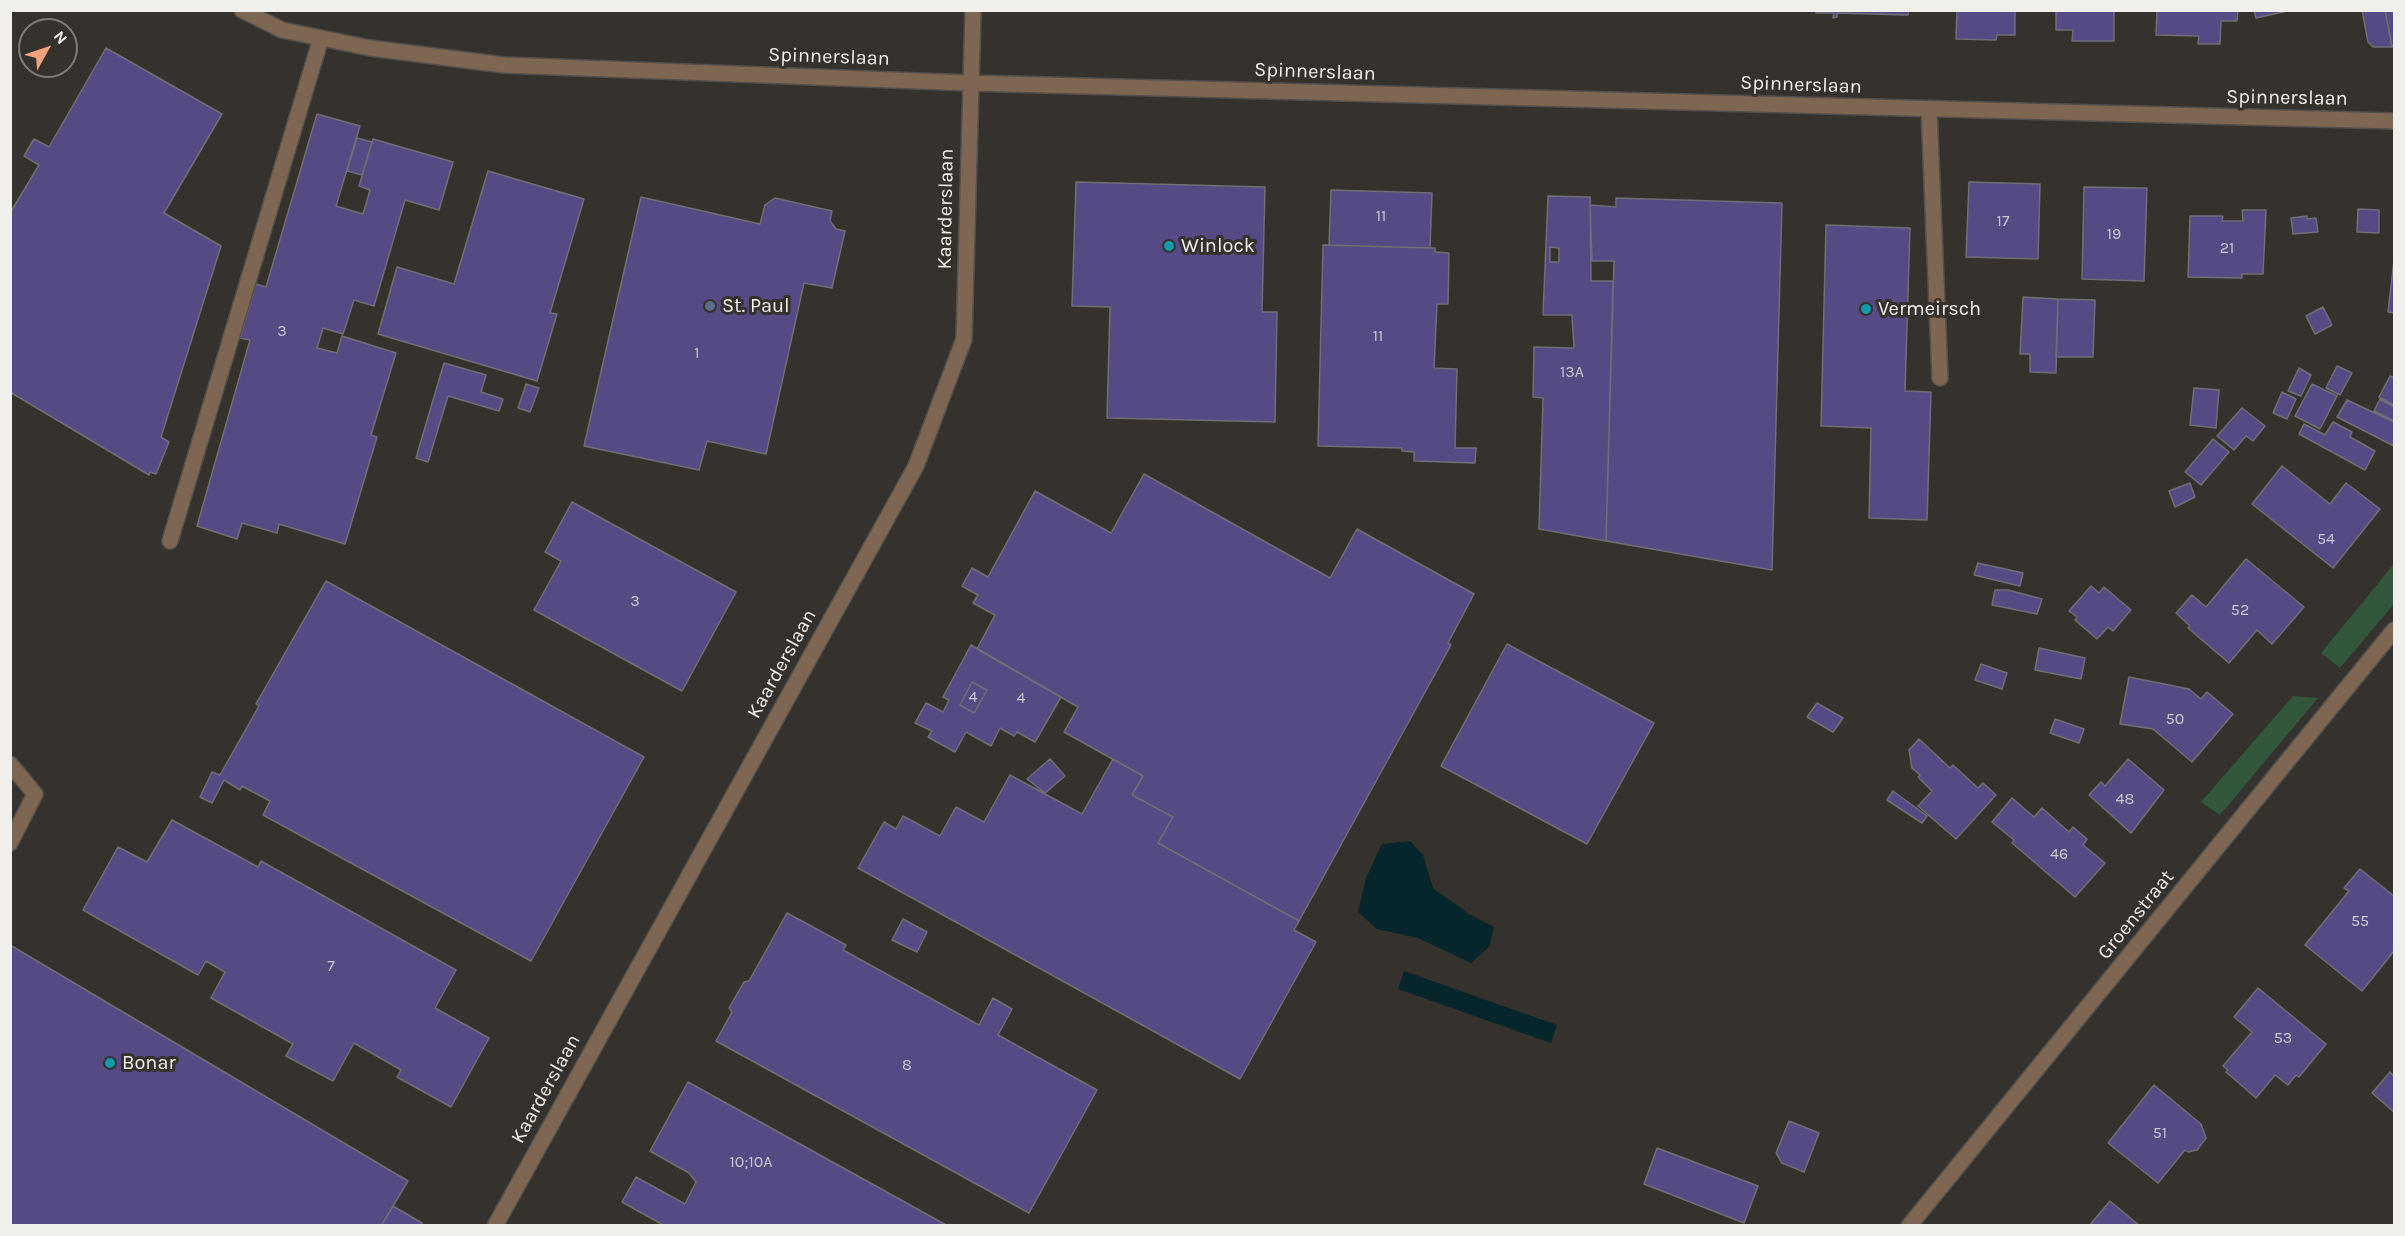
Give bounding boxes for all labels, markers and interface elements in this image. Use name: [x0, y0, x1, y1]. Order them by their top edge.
north arrow: [18, 18, 78, 78]
text: N: [50, 27, 72, 48]
street label: Spinnerslaan: [768, 43, 890, 71]
street label: Spinnerslaan: [1254, 58, 1376, 86]
street label: Spinnerslaan: [1740, 71, 1862, 99]
street label: Spinnerslaan: [2226, 85, 2348, 111]
street label: Kaarderslaan: [933, 148, 959, 270]
house number: 11: [1376, 206, 1386, 226]
house number: 17: [1997, 211, 2009, 231]
house number: 19: [2107, 224, 2121, 244]
place label: Winlock: [1181, 234, 1255, 258]
house number: 21: [2220, 238, 2234, 258]
marker: Winlock: [1162, 239, 1176, 253]
place label: St. Paul: [722, 294, 790, 318]
place label: Vermeirsch: [1878, 297, 1981, 321]
marker: St. Paul: [703, 299, 717, 313]
marker: Vermeirsch: [1859, 302, 1873, 316]
house number: 3: [277, 321, 287, 341]
house number: 11: [1373, 326, 1383, 346]
house number: 1: [694, 343, 700, 363]
house number: 13A: [1560, 362, 1584, 382]
house number: 54: [2317, 529, 2335, 549]
house number: 3: [630, 591, 640, 611]
house number: 52: [2231, 600, 2249, 620]
street label: Kaarderslaan: [742, 605, 822, 723]
house number: 4: [969, 687, 977, 707]
house number: 4: [1017, 688, 1025, 708]
house number: 50: [2166, 709, 2184, 729]
house number: 48: [2116, 789, 2134, 809]
house number: 46: [2050, 844, 2068, 864]
street label: Groenstraat: [2093, 865, 2179, 965]
house number: 55: [2351, 911, 2369, 931]
house number: 7: [327, 956, 335, 976]
house number: 53: [2274, 1028, 2292, 1048]
street label: Kaarderslaan: [506, 1030, 586, 1148]
place label: Bonar: [122, 1051, 176, 1075]
house number: 8: [902, 1055, 912, 1075]
marker: Bonar: [103, 1056, 117, 1070]
house number: 51: [2153, 1123, 2167, 1143]
house number: 10;10A: [730, 1152, 772, 1172]

